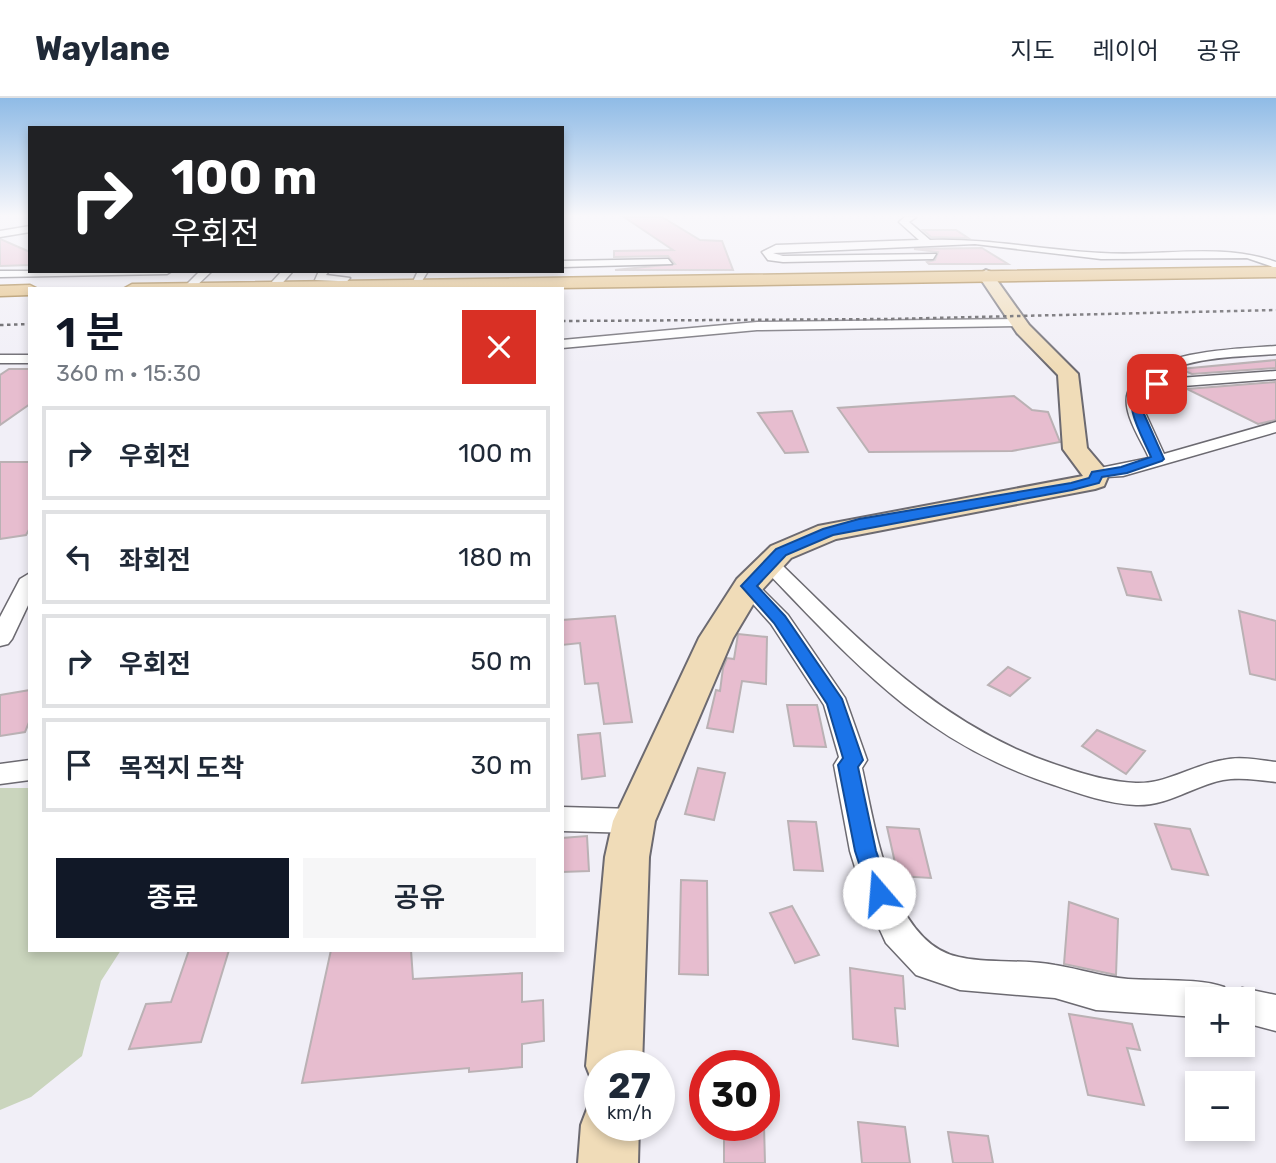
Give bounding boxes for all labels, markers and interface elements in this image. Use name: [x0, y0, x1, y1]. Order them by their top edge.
text: Waylane: [35, 29, 170, 68]
text: 지도: [1010, 37, 1055, 65]
text: 레이어: [1093, 37, 1159, 65]
text: 공유: [1197, 37, 1241, 65]
text: 100 m: [171, 148, 317, 206]
icon: right: [56, 154, 147, 245]
text: 우회전: [171, 214, 259, 252]
text: 1 분: [56, 308, 124, 358]
button: close: [462, 310, 536, 384]
pin: [1127, 354, 1187, 414]
text: 360 m · 15:30: [56, 359, 201, 387]
icon: arrive: [1138, 365, 1176, 403]
icon: right: [60, 434, 98, 472]
text: 100 m: [458, 438, 532, 469]
text: 우회전: [119, 441, 191, 472]
icon: left: [60, 538, 98, 576]
text: 180 m: [458, 542, 532, 573]
text: 좌회전: [119, 545, 191, 576]
icon: right: [60, 642, 98, 680]
text: 50 m: [471, 646, 532, 677]
text: 우회전: [119, 649, 191, 680]
icon: arrive: [60, 746, 98, 784]
text: 30 m: [470, 750, 532, 781]
text: 목적지 도착: [119, 753, 244, 784]
position arrow: [842, 856, 916, 930]
button: 종료: [56, 858, 289, 938]
button: 공유: [303, 858, 536, 938]
map controls: [1185, 987, 1255, 1141]
button: +: [1185, 987, 1255, 1057]
speed limit sign: 30: [689, 1050, 780, 1141]
text: 27: [608, 1065, 651, 1107]
button: −: [1185, 1071, 1255, 1141]
text: km/h: [607, 1102, 652, 1124]

